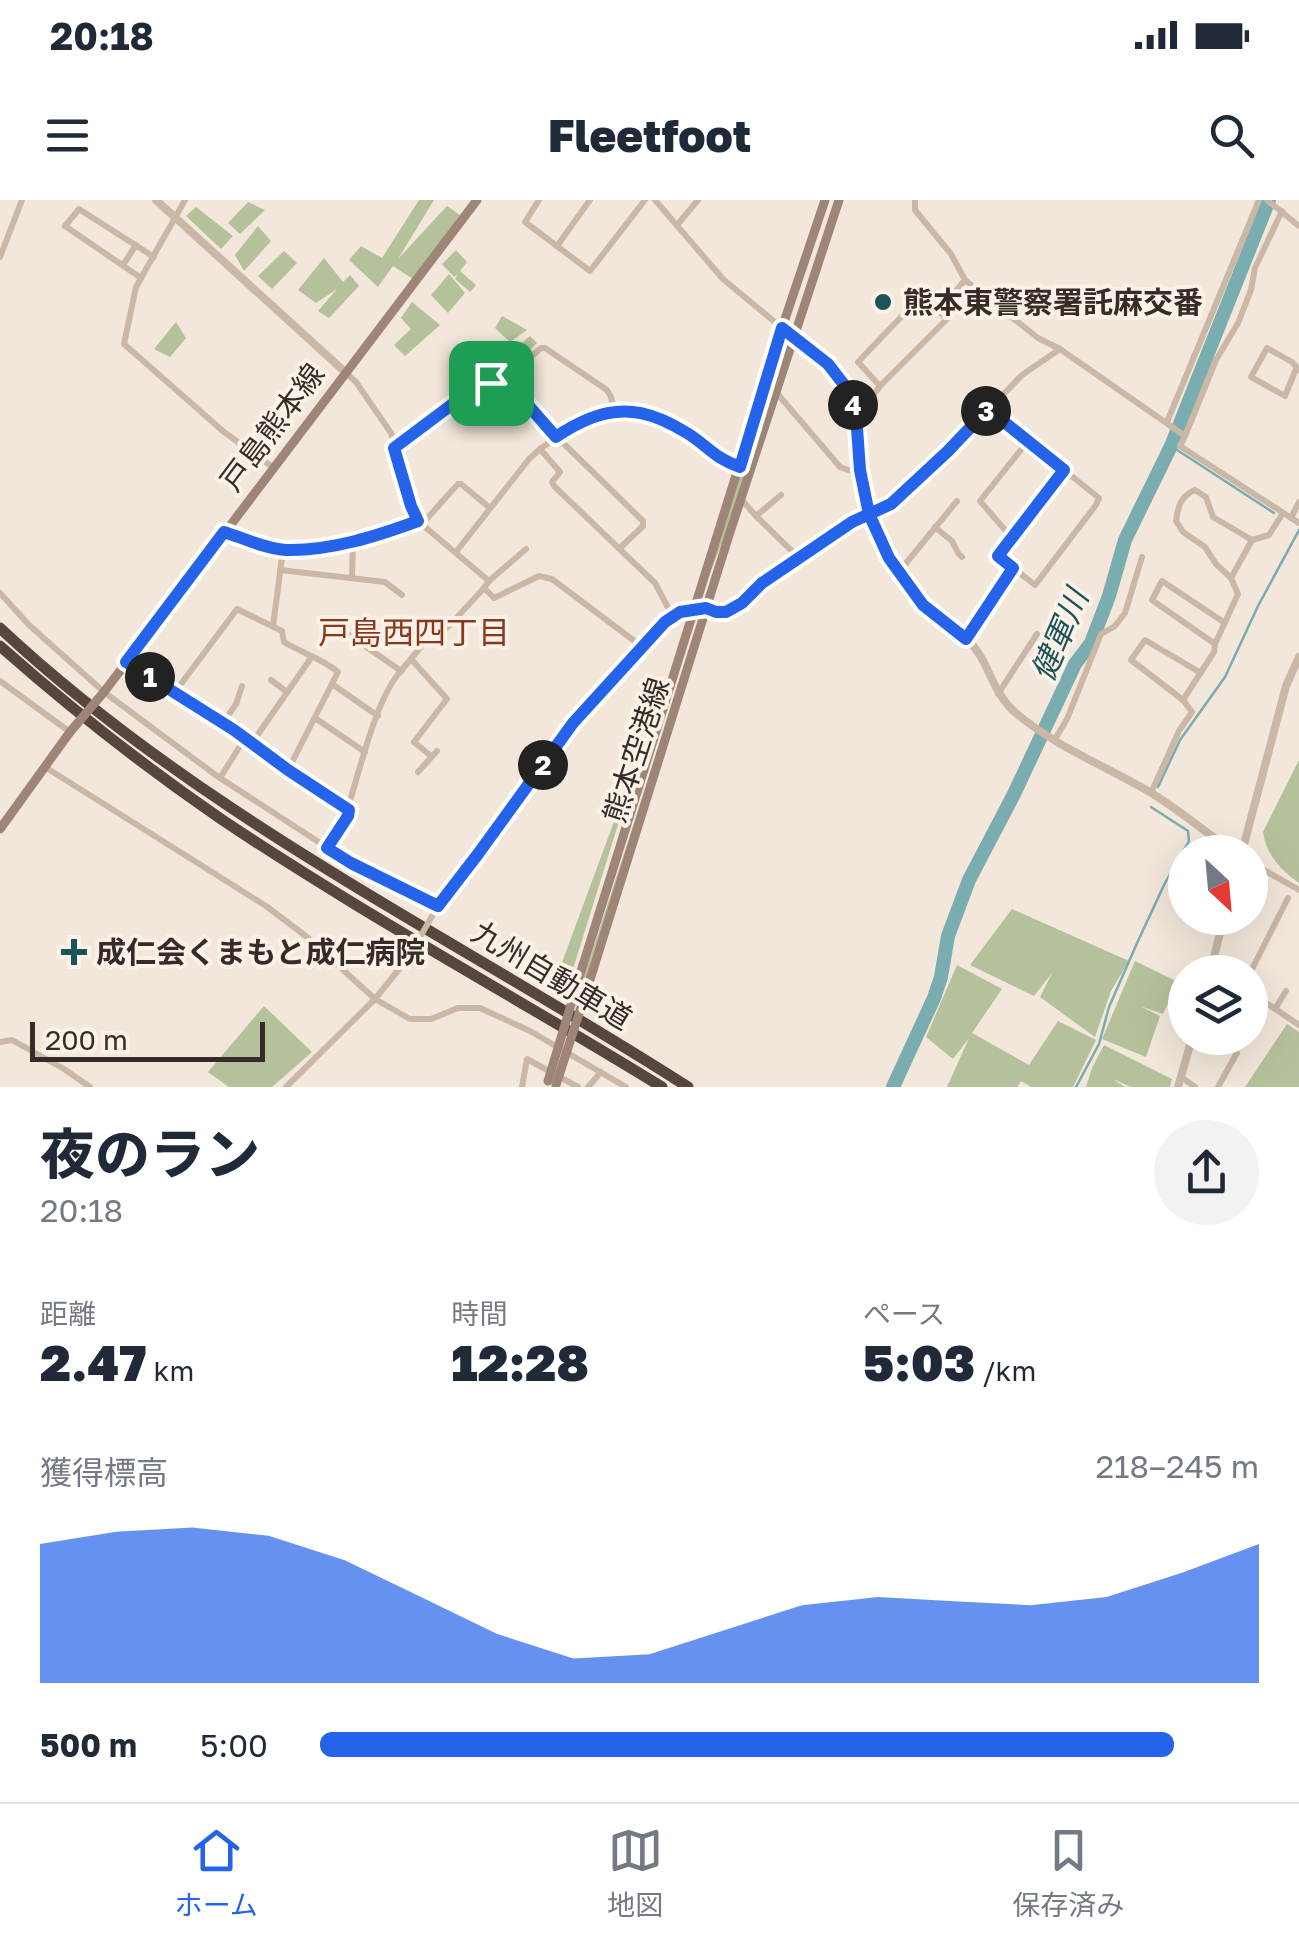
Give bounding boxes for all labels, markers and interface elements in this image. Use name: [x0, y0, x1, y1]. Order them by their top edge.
text: 20:18: [50, 13, 154, 58]
icon: menu: [40, 108, 95, 163]
text: Fleetfoot: [548, 108, 751, 162]
icon: search: [1204, 108, 1259, 163]
place label: 熊本東警察署託麻交番: [903, 284, 1203, 320]
marker: 熊本東警察署託麻交番: [872, 291, 894, 313]
pin: [449, 341, 534, 426]
street label: 戸島熊本線: [212, 356, 332, 498]
icon: arrive: [464, 356, 519, 411]
pin: 4: [828, 380, 878, 430]
pin: 3: [961, 386, 1011, 436]
text: 4: [844, 388, 862, 421]
text: 3: [977, 394, 995, 427]
water label: 健軍川: [1023, 581, 1096, 687]
district label: 戸島西四丁目: [318, 613, 510, 651]
pin: 1: [125, 652, 175, 702]
text: 1: [143, 660, 157, 693]
street label: 熊本空港線: [596, 673, 676, 827]
pin: 2: [518, 740, 568, 790]
text: 2: [534, 748, 552, 781]
north arrow: [1168, 835, 1268, 935]
map controls: [1168, 835, 1268, 1055]
street label: 九州自動車道: [466, 913, 638, 1037]
place label: 成仁会くまもと成仁病院: [96, 934, 425, 970]
marker: 成仁会くまもと成仁病院: [61, 939, 87, 965]
button: layers: [1168, 955, 1268, 1055]
scale bar: [30, 1017, 265, 1061]
text: 200 m: [45, 1023, 128, 1056]
text: 夜のラン: [40, 1120, 260, 1186]
button: share: [1154, 1120, 1259, 1225]
text: 20:18: [40, 1191, 123, 1229]
text: 距離: [40, 1297, 96, 1330]
text: 時間: [451, 1297, 507, 1330]
text: ペース: [863, 1297, 945, 1330]
text: 2.47: [40, 1332, 147, 1392]
text: 12:28: [451, 1332, 589, 1392]
text: 5:03: [863, 1332, 975, 1392]
text: km: [147, 1354, 194, 1387]
text: /km: [975, 1354, 1036, 1387]
text: 218–245 m: [1095, 1447, 1259, 1485]
text: 獲得標高: [40, 1453, 168, 1491]
text: 500 m: [40, 1726, 137, 1764]
text: 5:00: [200, 1726, 268, 1764]
tab: ホーム: [175, 1823, 258, 1923]
tab: 地図: [607, 1823, 663, 1923]
tab: 保存済み: [1012, 1823, 1124, 1923]

